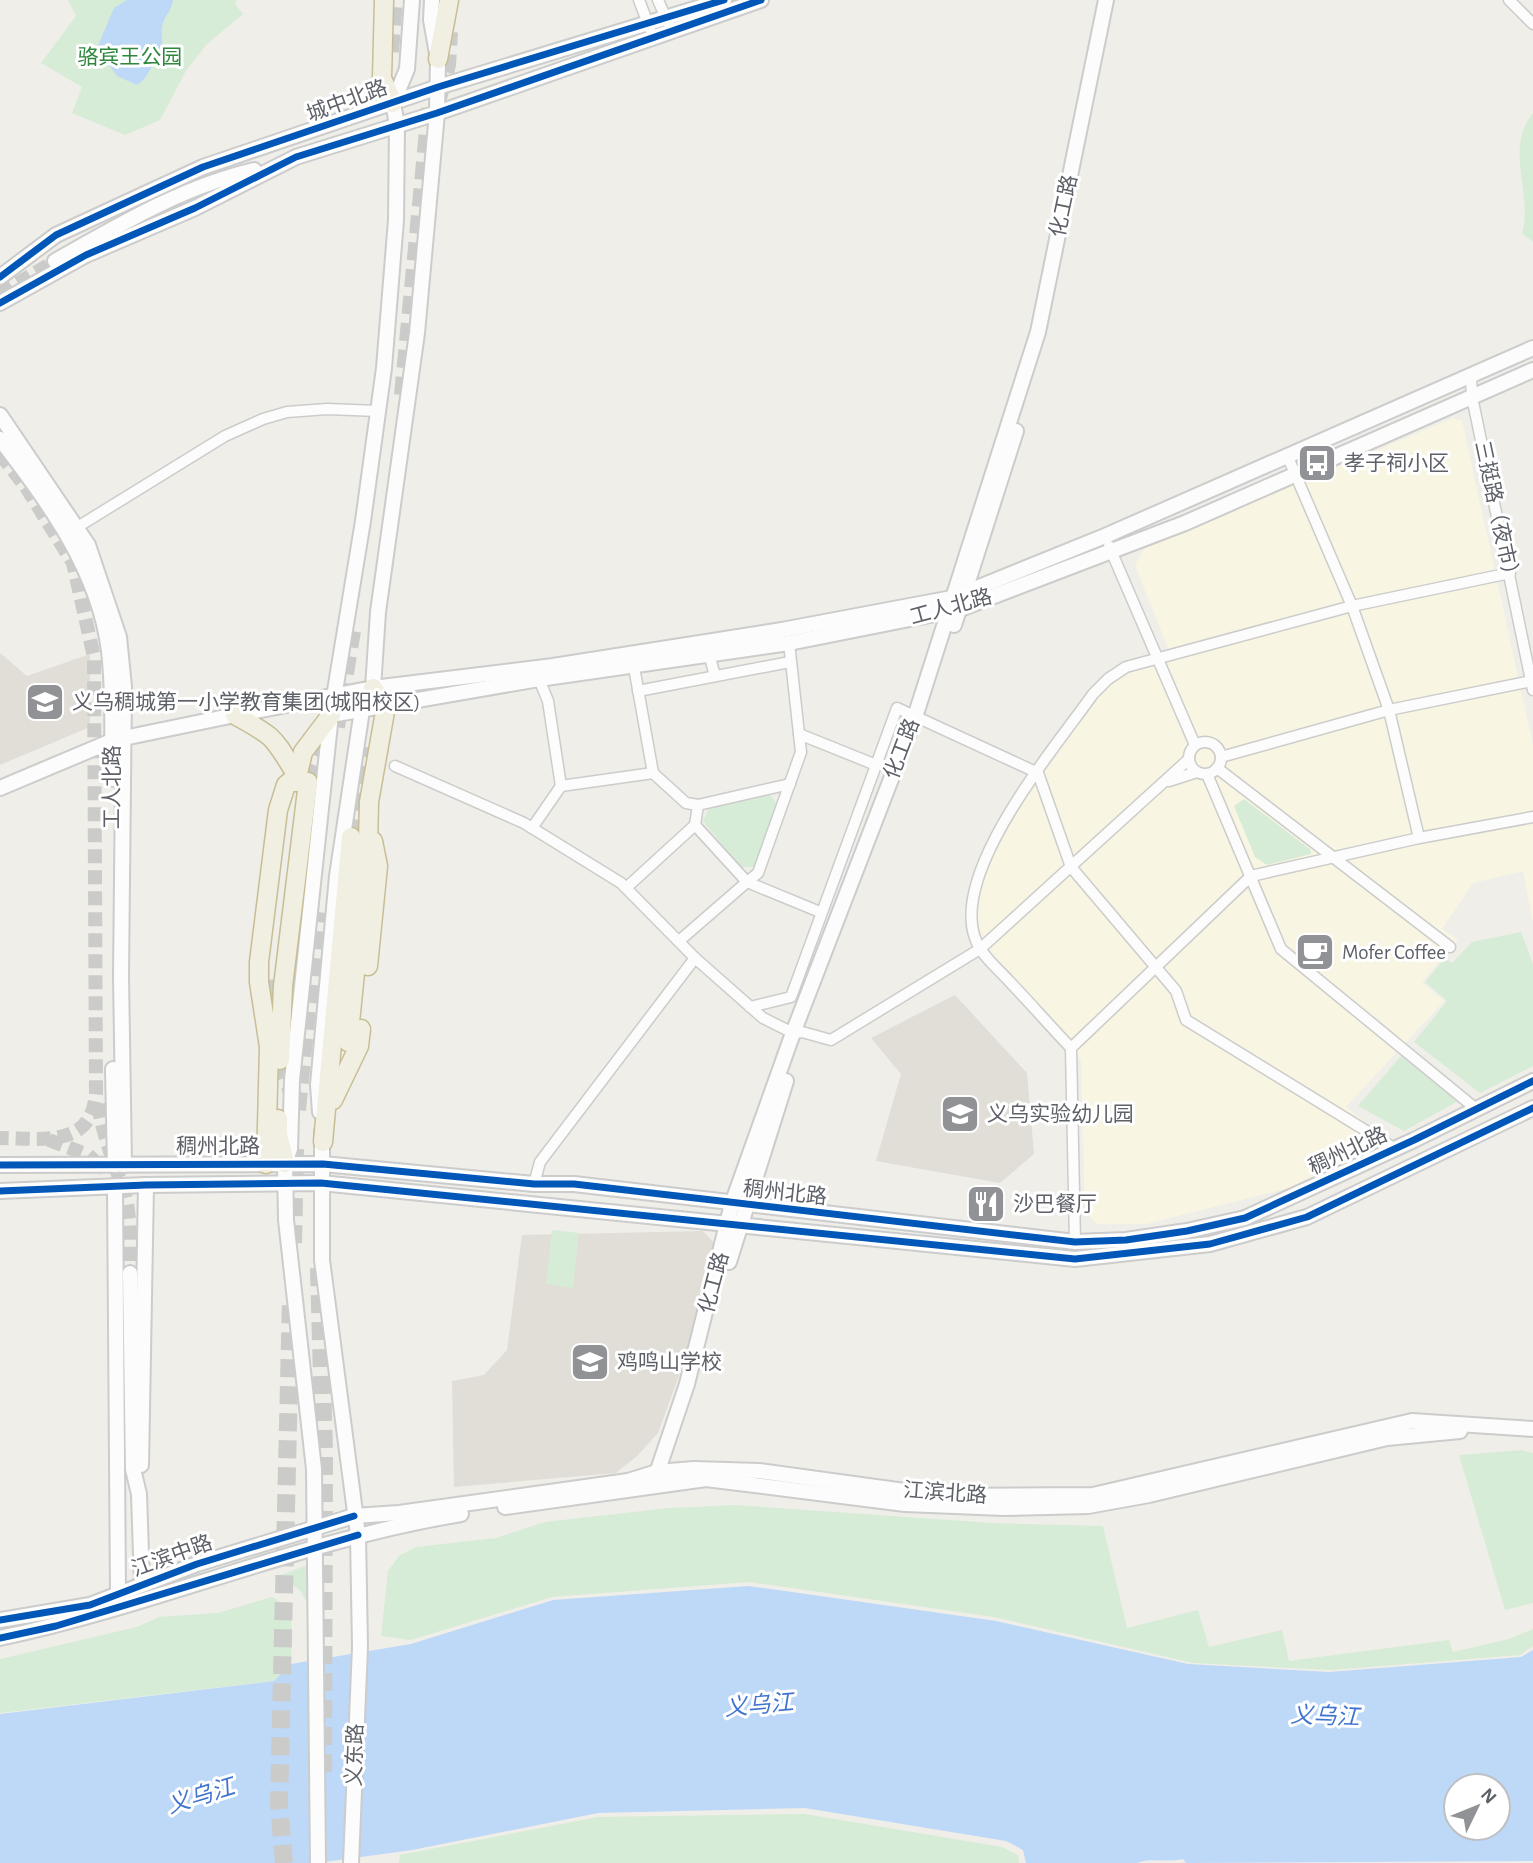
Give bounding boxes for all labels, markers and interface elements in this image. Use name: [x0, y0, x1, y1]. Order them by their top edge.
park label: 骆宾王公园: [78, 46, 183, 68]
street label: 城中北路: [304, 76, 390, 125]
street label: 化工路: [1046, 173, 1081, 239]
street label: 三挺路（夜市）: [1471, 439, 1524, 587]
bus stop icon: 孝子祠小区: [1296, 442, 1338, 484]
place label: 孝子祠小区: [1344, 452, 1449, 474]
street label: 工人北路: [907, 585, 994, 628]
school or university icon: 义乌稠城第一小学教育集团(城阳校区): [24, 681, 66, 723]
place label: 义乌稠城第一小学教育集团(城阳校区): [72, 691, 420, 713]
street label: 化工路: [880, 715, 923, 782]
street label: 工人北路: [101, 745, 123, 829]
cafe icon: Mofer Coffee: [1294, 931, 1336, 973]
place label: Mofer Coffee: [1342, 942, 1446, 963]
school or university icon: 义乌实验幼儿园: [939, 1093, 981, 1135]
place label: 义乌实验幼儿园: [987, 1103, 1134, 1125]
street label: 稠州北路: [1305, 1123, 1391, 1178]
street label: 稠州北路: [176, 1135, 260, 1157]
street label: 稠州北路: [742, 1177, 828, 1208]
restaurant icon: 沙巴餐厅: [965, 1183, 1007, 1225]
place label: 沙巴餐厅: [1013, 1193, 1097, 1215]
street label: 化工路: [695, 1250, 732, 1316]
school or university icon: 鸡鸣山学校: [569, 1341, 611, 1383]
place label: 鸡鸣山学校: [617, 1351, 722, 1373]
street label: 江滨北路: [902, 1479, 988, 1506]
street label: 江滨中路: [129, 1531, 215, 1580]
water label: 义乌江: [723, 1689, 797, 1720]
water label: 义乌江: [1290, 1702, 1363, 1730]
street label: 义东路: [342, 1723, 367, 1787]
north arrow: [1442, 1772, 1512, 1842]
water label: 义乌江: [164, 1773, 240, 1818]
text: N: [1477, 1785, 1500, 1808]

